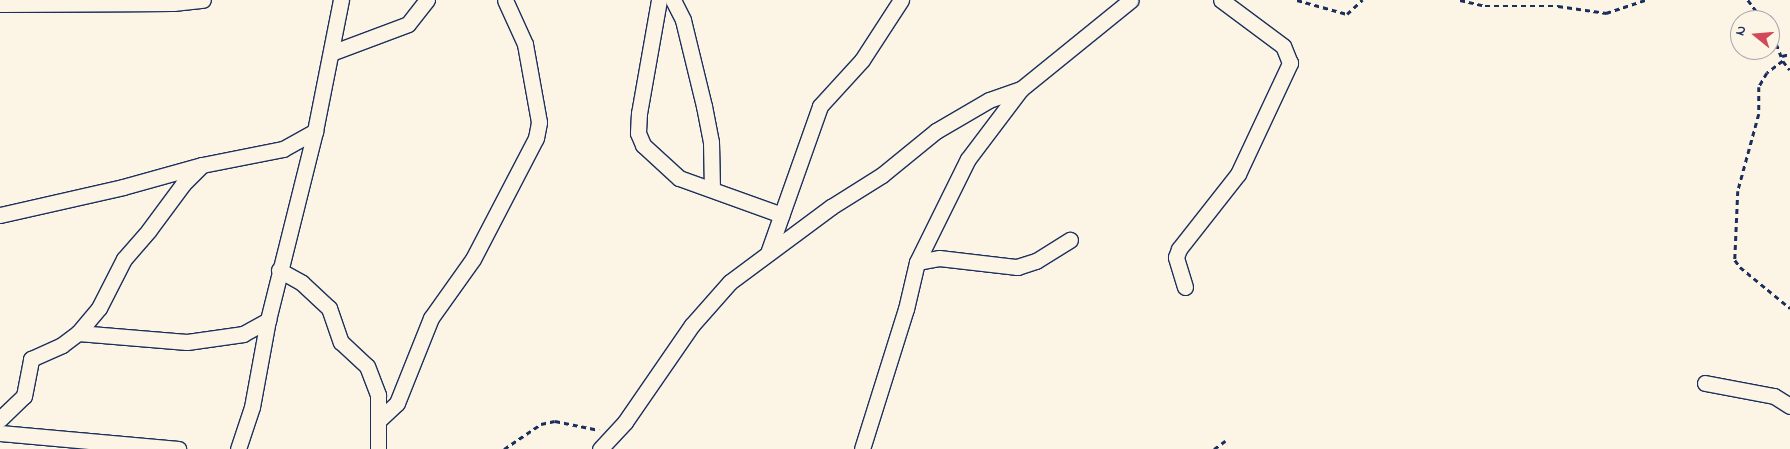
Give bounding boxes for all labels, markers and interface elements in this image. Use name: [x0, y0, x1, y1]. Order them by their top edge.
north arrow: [1730, 10, 1780, 60]
text: N: [1730, 23, 1753, 38]

